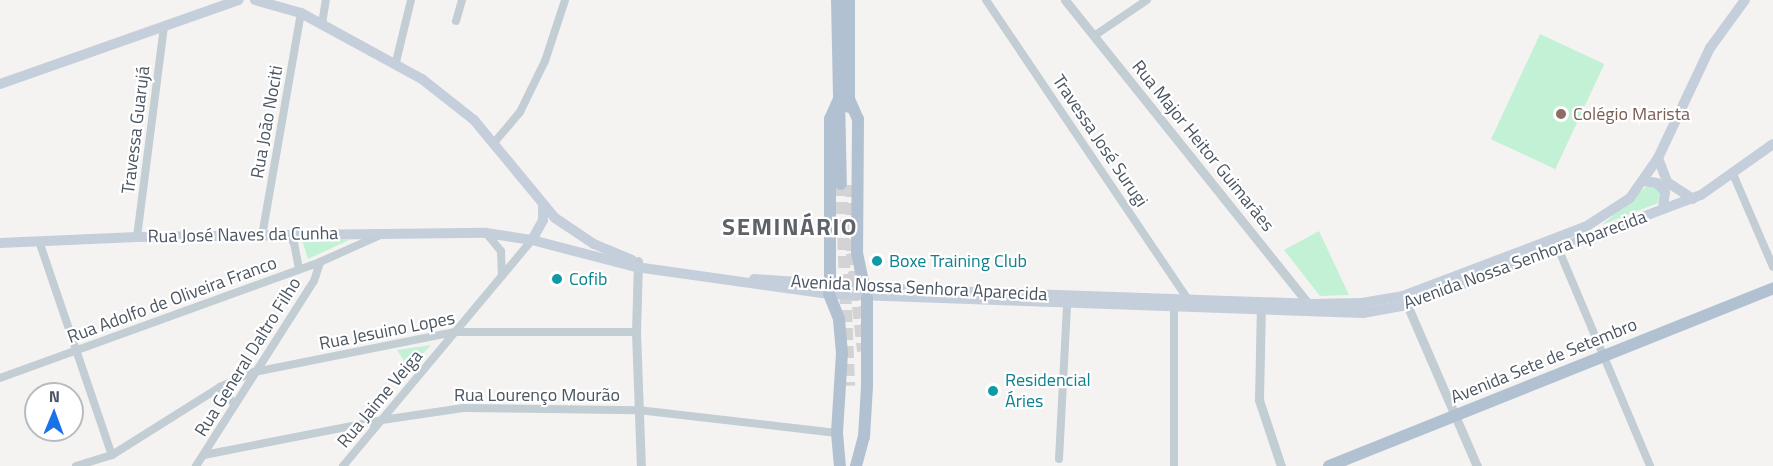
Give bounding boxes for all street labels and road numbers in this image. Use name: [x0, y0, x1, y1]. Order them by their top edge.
street label: Rua Major Heitor Guimarães: [1127, 56, 1279, 236]
street label: Rua João Nociti: [246, 64, 288, 180]
street label: Travessa Guarujá: [117, 65, 155, 195]
street label: Travessa José Surugi: [1048, 71, 1152, 211]
street label: Avenida Nossa Senhora Aparecida: [1401, 206, 1649, 314]
street label: Rua José Naves da Cunha: [148, 223, 338, 247]
street label: Rua Adolfo de Oliveira Franco: [64, 252, 280, 348]
street label: Avenida Nossa Senhora Aparecida: [790, 270, 1048, 306]
street label: Rua General Daltro Filho: [190, 274, 306, 440]
street label: Rua Jesuino Lopes: [317, 307, 457, 355]
street label: Avenida Sete de Setembro: [1448, 314, 1640, 408]
street label: Rua Jaime Veiga: [333, 346, 427, 452]
street label: Rua Lourenço Mourão: [454, 384, 620, 406]

